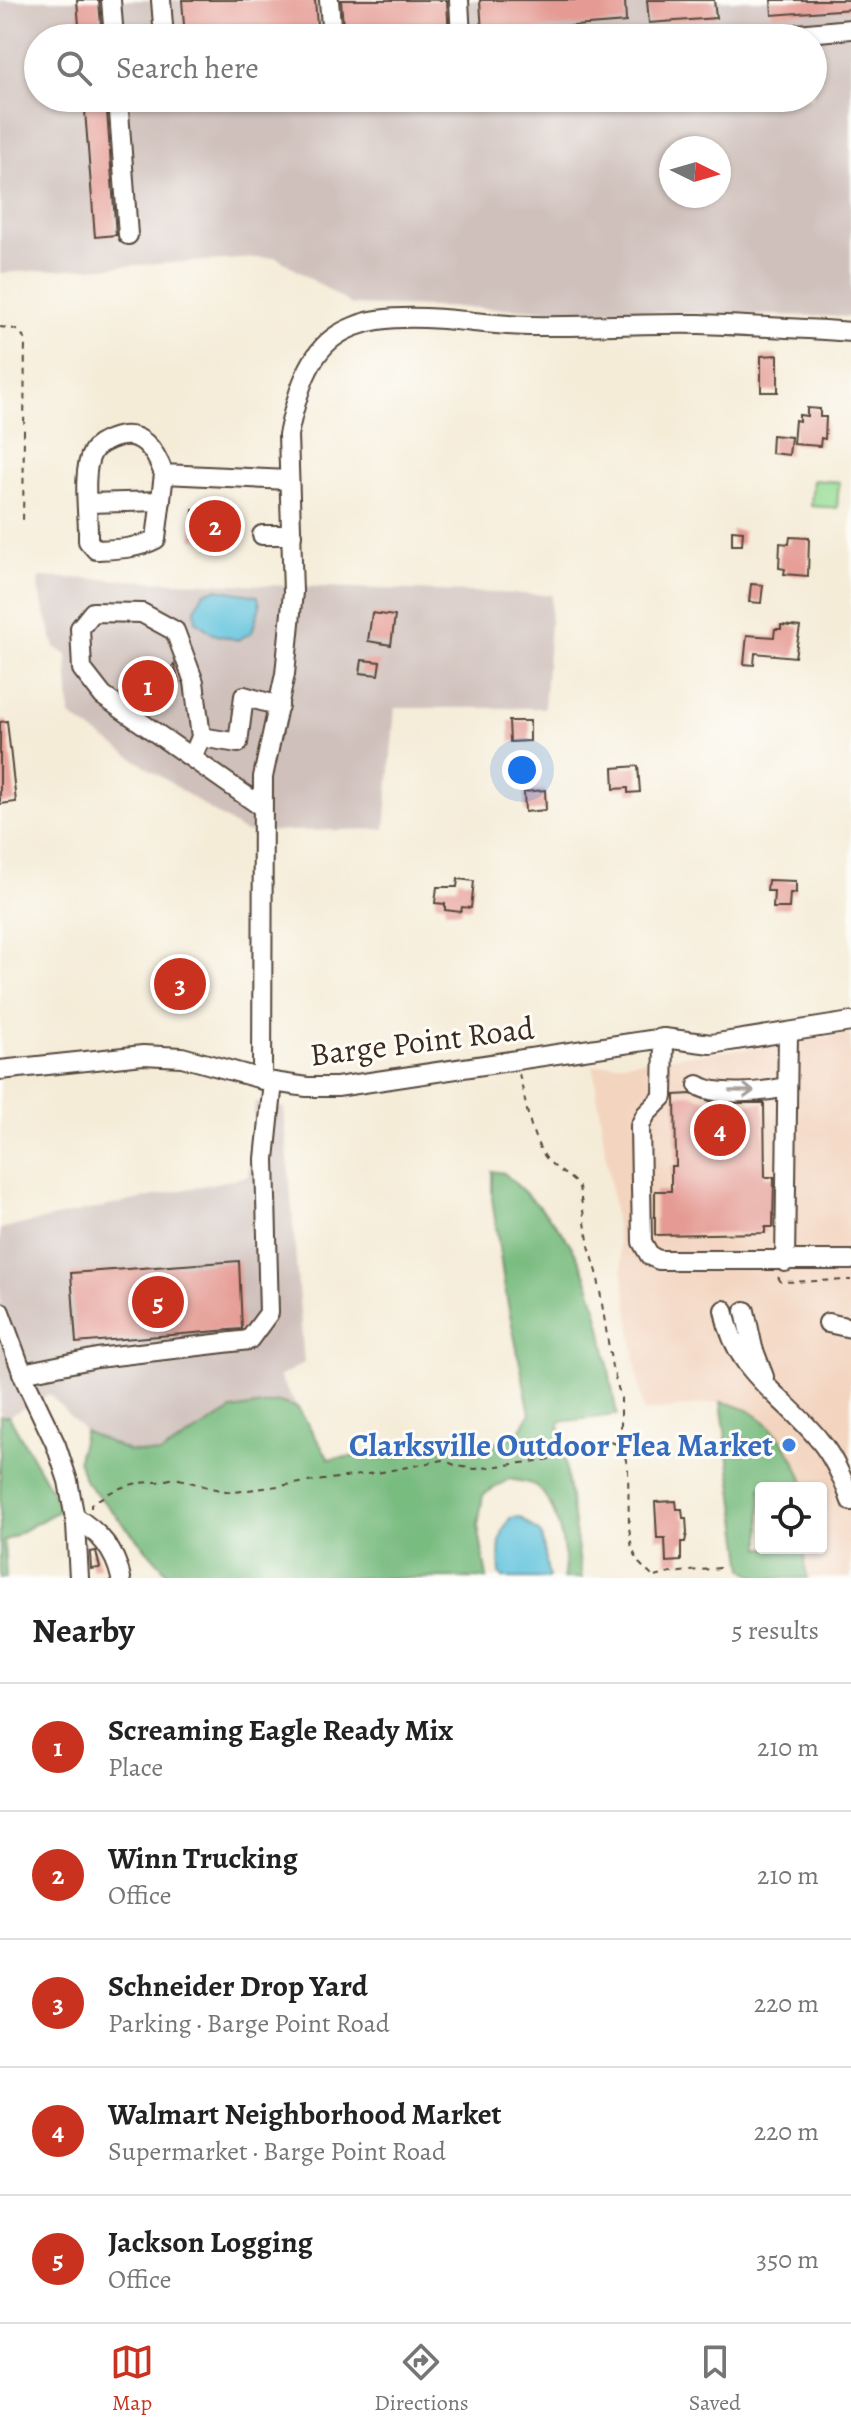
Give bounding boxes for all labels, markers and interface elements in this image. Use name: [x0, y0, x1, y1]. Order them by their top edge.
search box: [24, 24, 827, 112]
icon: search: [52, 46, 96, 90]
text: Search here: [116, 48, 259, 88]
north arrow: [659, 136, 731, 208]
pin: 2: [189, 496, 241, 556]
pin: 1: [122, 656, 174, 716]
your location: [502, 750, 542, 790]
pin: 3: [154, 954, 206, 1014]
street label: Barge Point Road: [308, 1005, 537, 1077]
one-way arrow: [728, 1083, 755, 1099]
pin: 4: [694, 1100, 746, 1160]
pin: 5: [132, 1272, 184, 1332]
place label: Clarksville Outdoor Flea Market: [349, 1423, 773, 1467]
marker: Clarksville Outdoor Flea Market: [780, 1436, 798, 1454]
map controls: [755, 1482, 827, 1554]
button: locate: [755, 1482, 827, 1554]
text: Nearby: [32, 1607, 135, 1654]
text: 5 results: [731, 1613, 819, 1648]
text: Screaming Eagle Ready Mix: [108, 1710, 453, 1750]
text: 1: [53, 1730, 63, 1765]
text: 210 m: [757, 1730, 819, 1765]
text: Place: [108, 1750, 163, 1785]
text: Winn Trucking: [108, 1838, 298, 1878]
text: 2: [52, 1858, 64, 1893]
text: 210 m: [757, 1858, 819, 1893]
text: Office: [108, 1878, 171, 1913]
text: Schneider Drop Yard: [108, 1966, 368, 2006]
text: 3: [52, 1986, 64, 2021]
text: 220 m: [754, 1986, 819, 2021]
text: Parking · Barge Point Road: [108, 2006, 390, 2041]
text: Walmart Neighborhood Market: [108, 2094, 502, 2134]
text: 4: [52, 2114, 64, 2149]
text: 220 m: [754, 2114, 819, 2149]
text: Supermarket · Barge Point Road: [108, 2134, 446, 2169]
text: Jackson Logging: [108, 2222, 313, 2262]
text: 5: [52, 2242, 64, 2277]
text: 350 m: [756, 2242, 819, 2277]
text: Office: [108, 2262, 171, 2297]
tab: Map: [110, 2340, 154, 2418]
tab: Directions: [374, 2340, 469, 2418]
tab: Saved: [689, 2340, 741, 2418]

